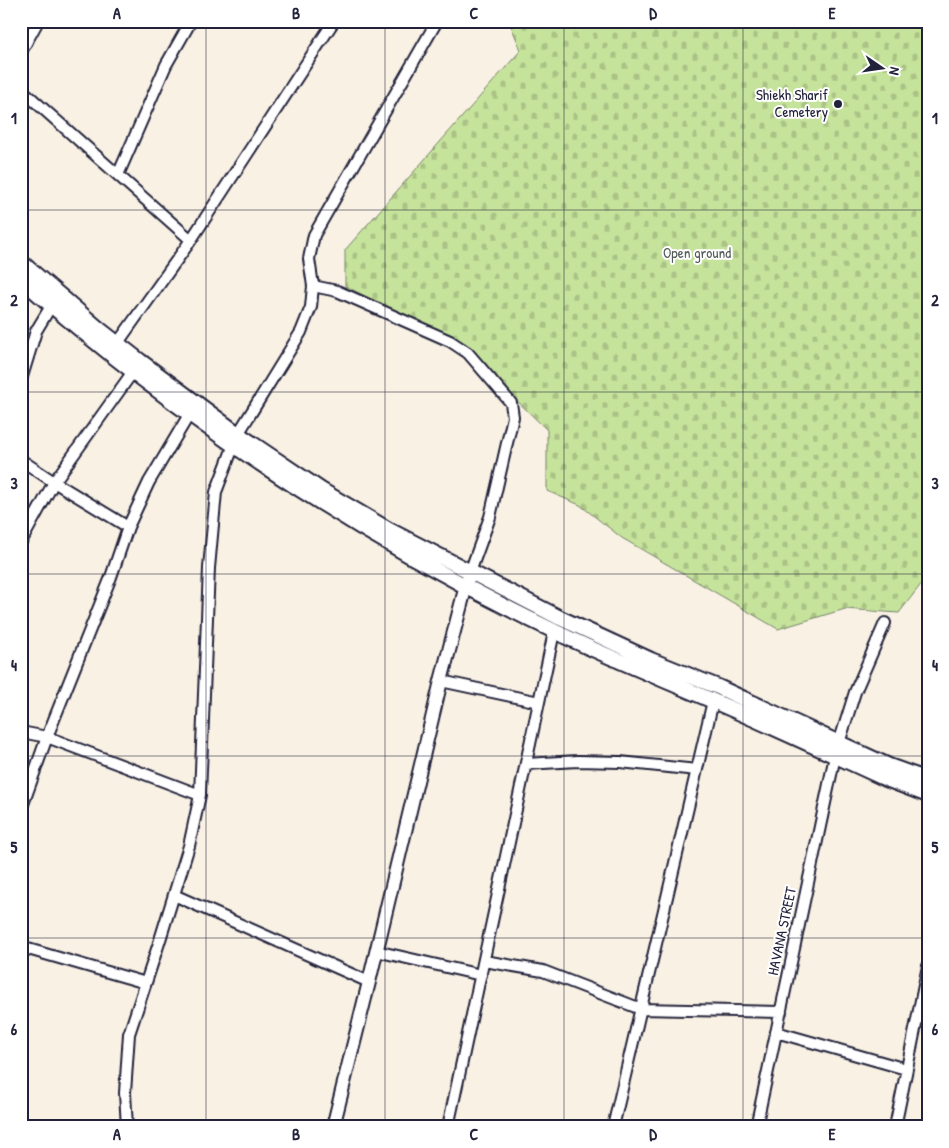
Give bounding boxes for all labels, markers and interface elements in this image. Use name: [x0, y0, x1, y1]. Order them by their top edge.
text: A: [113, 2, 121, 24]
text: B: [292, 2, 300, 24]
text: C: [470, 2, 479, 24]
text: D: [649, 2, 657, 24]
text: E: [828, 2, 836, 24]
north arrow: [856, 42, 906, 92]
text: N: [885, 65, 905, 77]
place label: Shiekh Sharif Cemetery: [756, 84, 829, 122]
marker: Shiekh Sharif Cemetery: [832, 98, 844, 110]
text: 1: [11, 107, 17, 129]
text: 1: [932, 107, 938, 129]
park label: Open ground: [663, 242, 731, 263]
text: 2: [10, 289, 18, 311]
text: 2: [931, 289, 939, 311]
text: 3: [10, 472, 18, 494]
text: 3: [931, 472, 939, 494]
text: 4: [11, 654, 17, 676]
text: 4: [932, 654, 938, 676]
text: 5: [11, 836, 18, 858]
text: 5: [932, 836, 939, 858]
street label: HAVANA STREET: [762, 884, 801, 977]
text: 6: [11, 1018, 18, 1040]
text: 6: [932, 1018, 939, 1040]
text: A: [113, 1123, 121, 1145]
text: B: [292, 1123, 300, 1145]
text: C: [470, 1123, 479, 1145]
text: D: [649, 1123, 657, 1145]
text: E: [828, 1123, 836, 1145]

